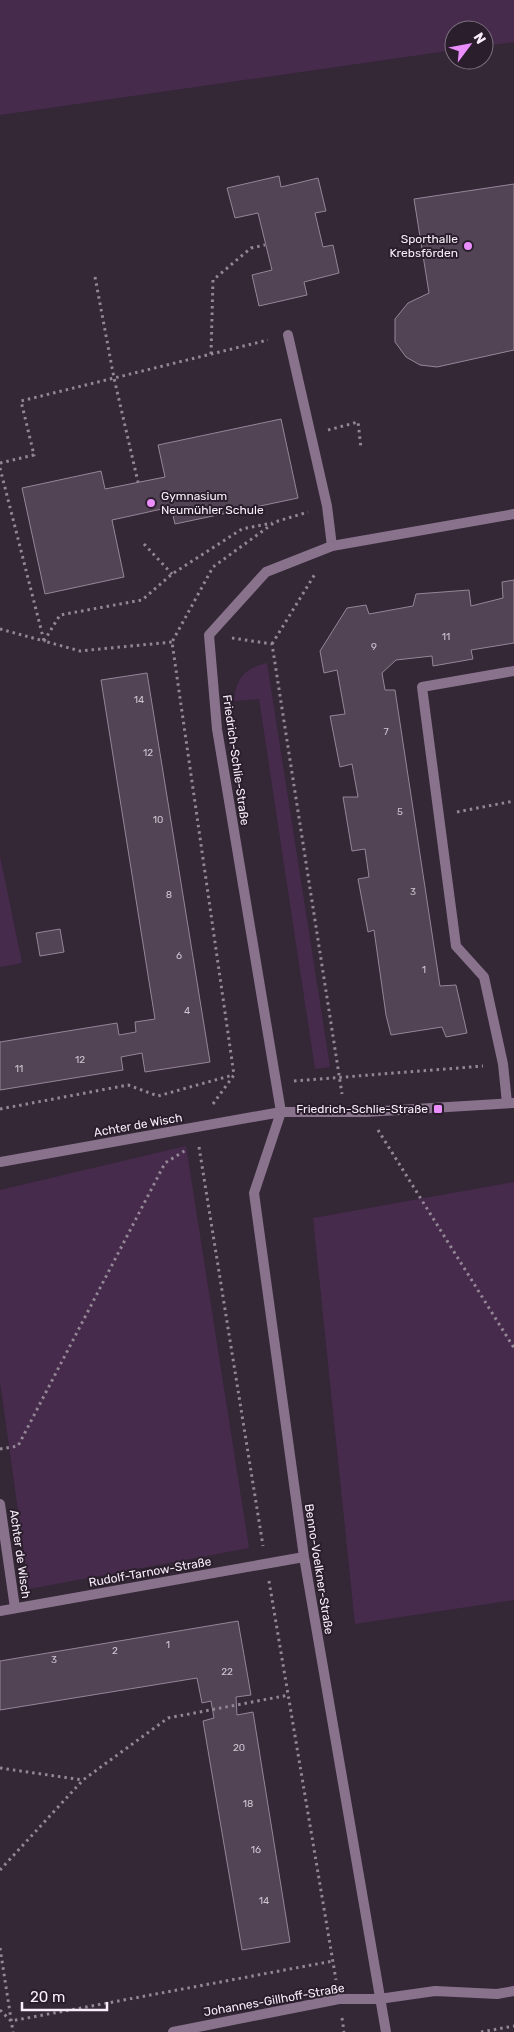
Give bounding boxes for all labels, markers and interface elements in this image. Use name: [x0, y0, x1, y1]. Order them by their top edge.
north arrow: [444, 20, 494, 70]
text: N: [470, 30, 489, 47]
place label: Sporthalle Krebsförden: [389, 232, 458, 260]
marker: Sporthalle Krebsförden: [462, 240, 474, 252]
place label: Gymnasium Neumühler Schule: [161, 489, 264, 517]
marker: Gymnasium Neumühler Schule: [145, 497, 157, 509]
house number: 11: [442, 631, 450, 643]
house number: 9: [371, 641, 377, 653]
house number: 14: [134, 694, 144, 706]
street label: Friedrich-Schlie-Straße: [220, 694, 252, 826]
house number: 7: [383, 726, 389, 738]
house number: 12: [143, 747, 153, 759]
house number: 5: [397, 806, 403, 818]
house number: 10: [153, 814, 163, 826]
house number: 3: [410, 886, 416, 898]
house number: 8: [166, 889, 172, 901]
house number: 6: [176, 950, 182, 962]
house number: 1: [422, 964, 426, 976]
house number: 4: [184, 1005, 190, 1017]
house number: 12: [75, 1054, 85, 1066]
house number: 11: [15, 1063, 23, 1075]
place label: Friedrich-Schlie-Straße: [296, 1102, 428, 1116]
marker: Friedrich-Schlie-Straße: [432, 1103, 444, 1115]
street label: Achter de Wisch: [93, 1110, 183, 1140]
street label: Benno-Voelkner-Straße: [302, 1503, 336, 1636]
street label: Achter de Wisch: [7, 1509, 33, 1599]
street label: Rudolf-Tarnow-Straße: [88, 1554, 213, 1590]
house number: 1: [166, 1639, 170, 1651]
house number: 2: [112, 1645, 118, 1657]
house number: 3: [51, 1654, 57, 1666]
house number: 22: [221, 1666, 233, 1678]
house number: 20: [233, 1742, 245, 1754]
house number: 18: [243, 1798, 253, 1810]
house number: 16: [251, 1844, 261, 1856]
house number: 14: [259, 1895, 269, 1907]
scale bar: [22, 1980, 108, 2012]
street label: Johannes-Gillhoff-Straße: [202, 1981, 346, 2019]
text: 20 m: [30, 1988, 65, 2006]

